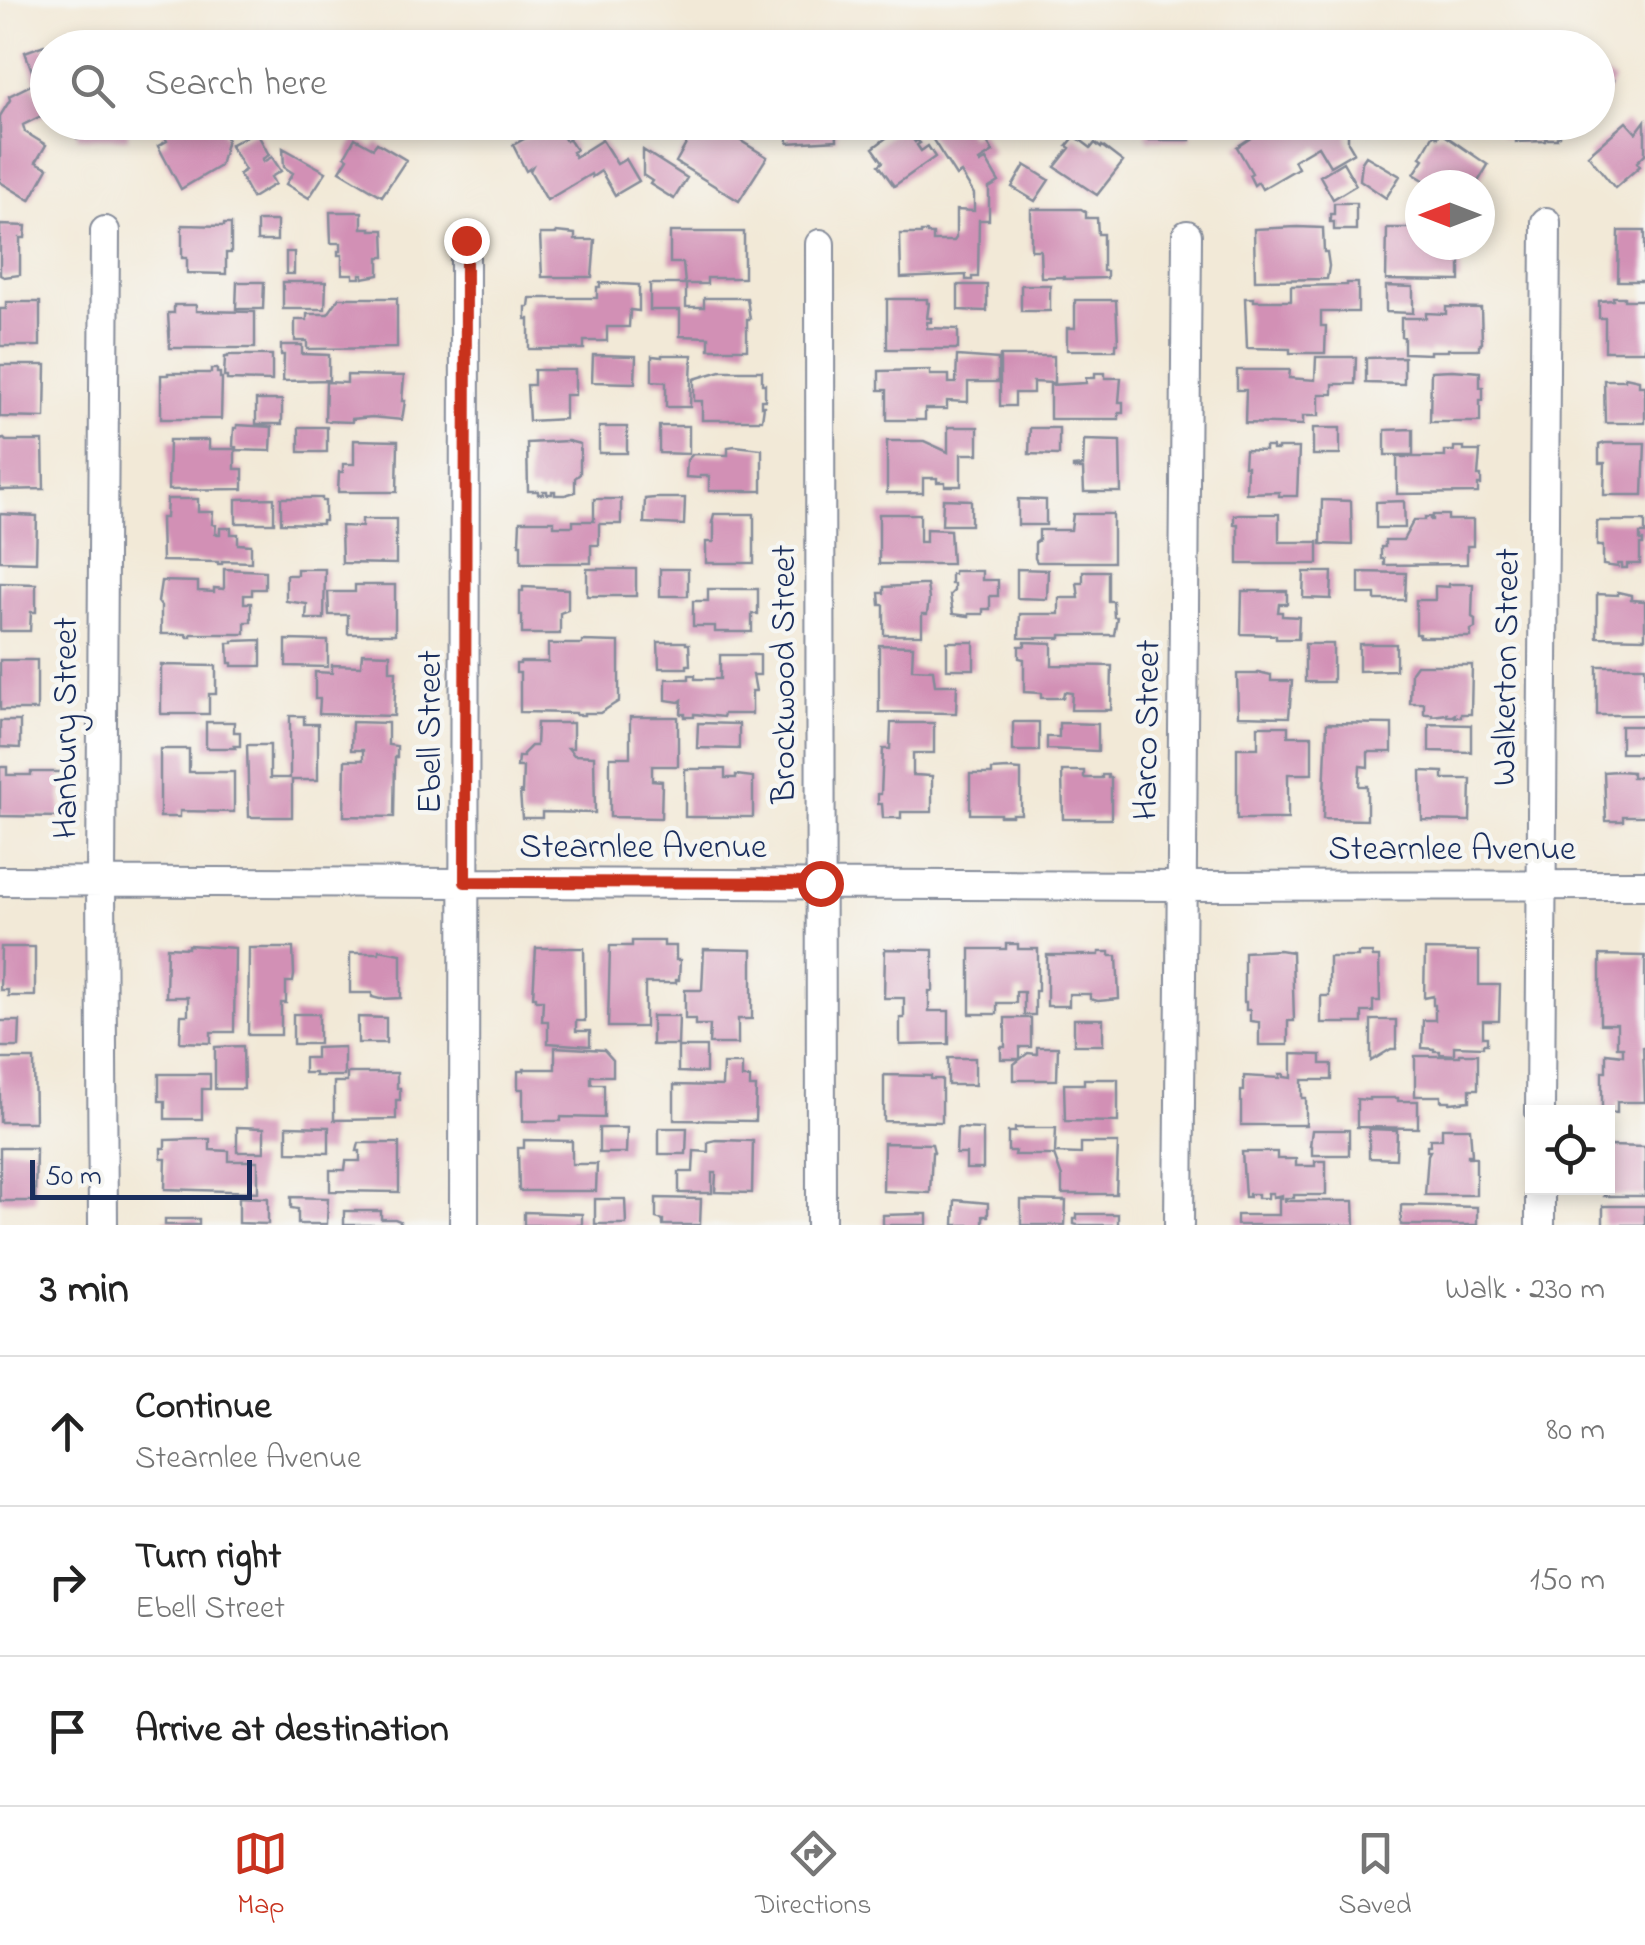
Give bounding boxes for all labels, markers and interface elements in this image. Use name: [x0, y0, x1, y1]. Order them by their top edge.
search box: [30, 30, 1615, 140]
text: Search here: [145, 57, 327, 113]
icon: search: [65, 58, 120, 113]
north arrow: [1405, 170, 1495, 260]
route end: [444, 218, 490, 264]
street label: Brockwood Street: [760, 544, 811, 805]
street label: Walkerton Street: [1480, 547, 1535, 786]
street label: Hanbury Street: [42, 617, 93, 839]
street label: Harco Street: [1121, 639, 1176, 821]
street label: Ebell Street: [406, 650, 457, 814]
street label: Stearnlee Avenue: [519, 823, 767, 874]
street label: Stearnlee Avenue: [1328, 825, 1576, 876]
route start: [798, 861, 844, 907]
map controls: [1525, 1105, 1615, 1195]
button: locate: [1525, 1105, 1615, 1195]
scale bar: [30, 1155, 252, 1200]
text: 50 m: [45, 1157, 102, 1198]
text: 3 min: [40, 1260, 129, 1321]
text: Walk · 230 m: [1445, 1267, 1605, 1314]
text: Continue: [135, 1380, 271, 1436]
icon: ahead: [40, 1404, 95, 1459]
text: 80 m: [1546, 1408, 1605, 1455]
text: Stearnlee Avenue: [135, 1436, 361, 1483]
text: Turn right: [135, 1530, 281, 1586]
icon: right: [40, 1554, 95, 1609]
text: 150 m: [1530, 1558, 1605, 1605]
text: Ebell Street: [135, 1586, 285, 1633]
text: Arrive at destination: [135, 1703, 449, 1759]
icon: arrive: [40, 1704, 95, 1759]
tab: Map: [233, 1826, 288, 1927]
tab: Directions: [755, 1826, 872, 1927]
tab: Saved: [1339, 1826, 1412, 1927]

